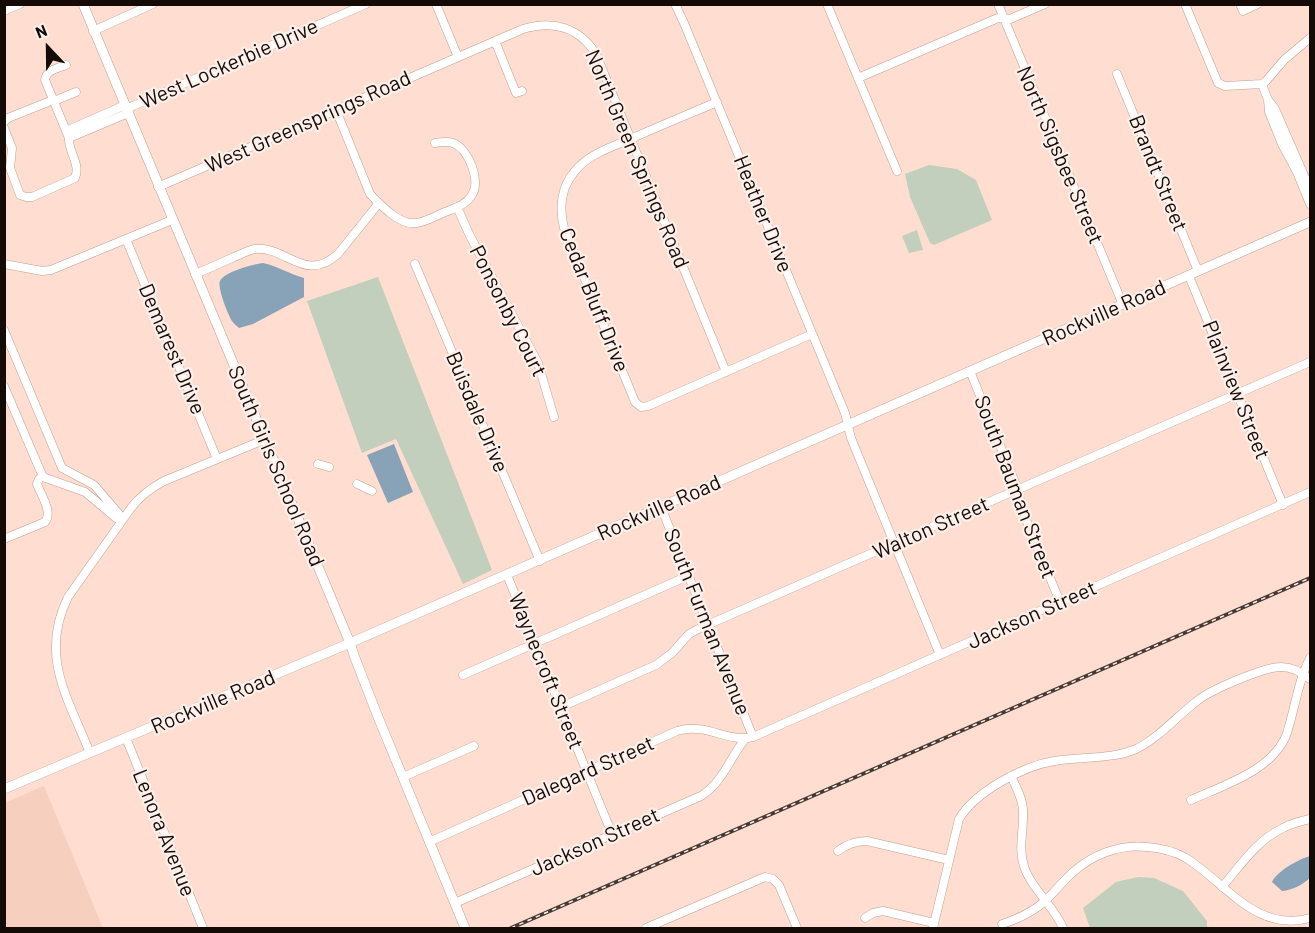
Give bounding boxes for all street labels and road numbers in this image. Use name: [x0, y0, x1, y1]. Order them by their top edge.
street label: West Lockerbie Drive: [136, 13, 322, 115]
street label: North Green Springs Road: [579, 46, 695, 272]
street label: North Sigsbee Street: [1011, 62, 1109, 248]
street label: West Greensprings Road: [201, 65, 415, 179]
street label: Brandt Street: [1123, 111, 1193, 235]
street label: Heather Drive: [728, 152, 798, 276]
street label: Cedar Bluff Drive: [554, 224, 634, 376]
street label: Ponsonby Court: [464, 241, 552, 381]
street label: Rockville Road: [1038, 275, 1170, 351]
street label: Demarest Drive: [133, 280, 211, 418]
street label: Plainview Street: [1197, 317, 1275, 463]
street label: Buisdale Drive: [440, 348, 514, 476]
street label: South Girls School Road: [222, 362, 330, 570]
street label: South Bauman Street: [968, 392, 1062, 582]
street label: Rockville Road: [593, 470, 725, 546]
street label: Walton Street: [869, 491, 993, 565]
street label: South Furman Avenue: [658, 525, 756, 719]
street label: Jackson Street: [964, 575, 1100, 655]
street label: Waynecroft Street: [503, 589, 589, 753]
street label: Rockville Road: [147, 665, 279, 739]
street label: Dalegard Street: [518, 731, 658, 811]
street label: Lenora Avenue: [127, 766, 201, 900]
street label: Jackson Street: [527, 802, 663, 882]

